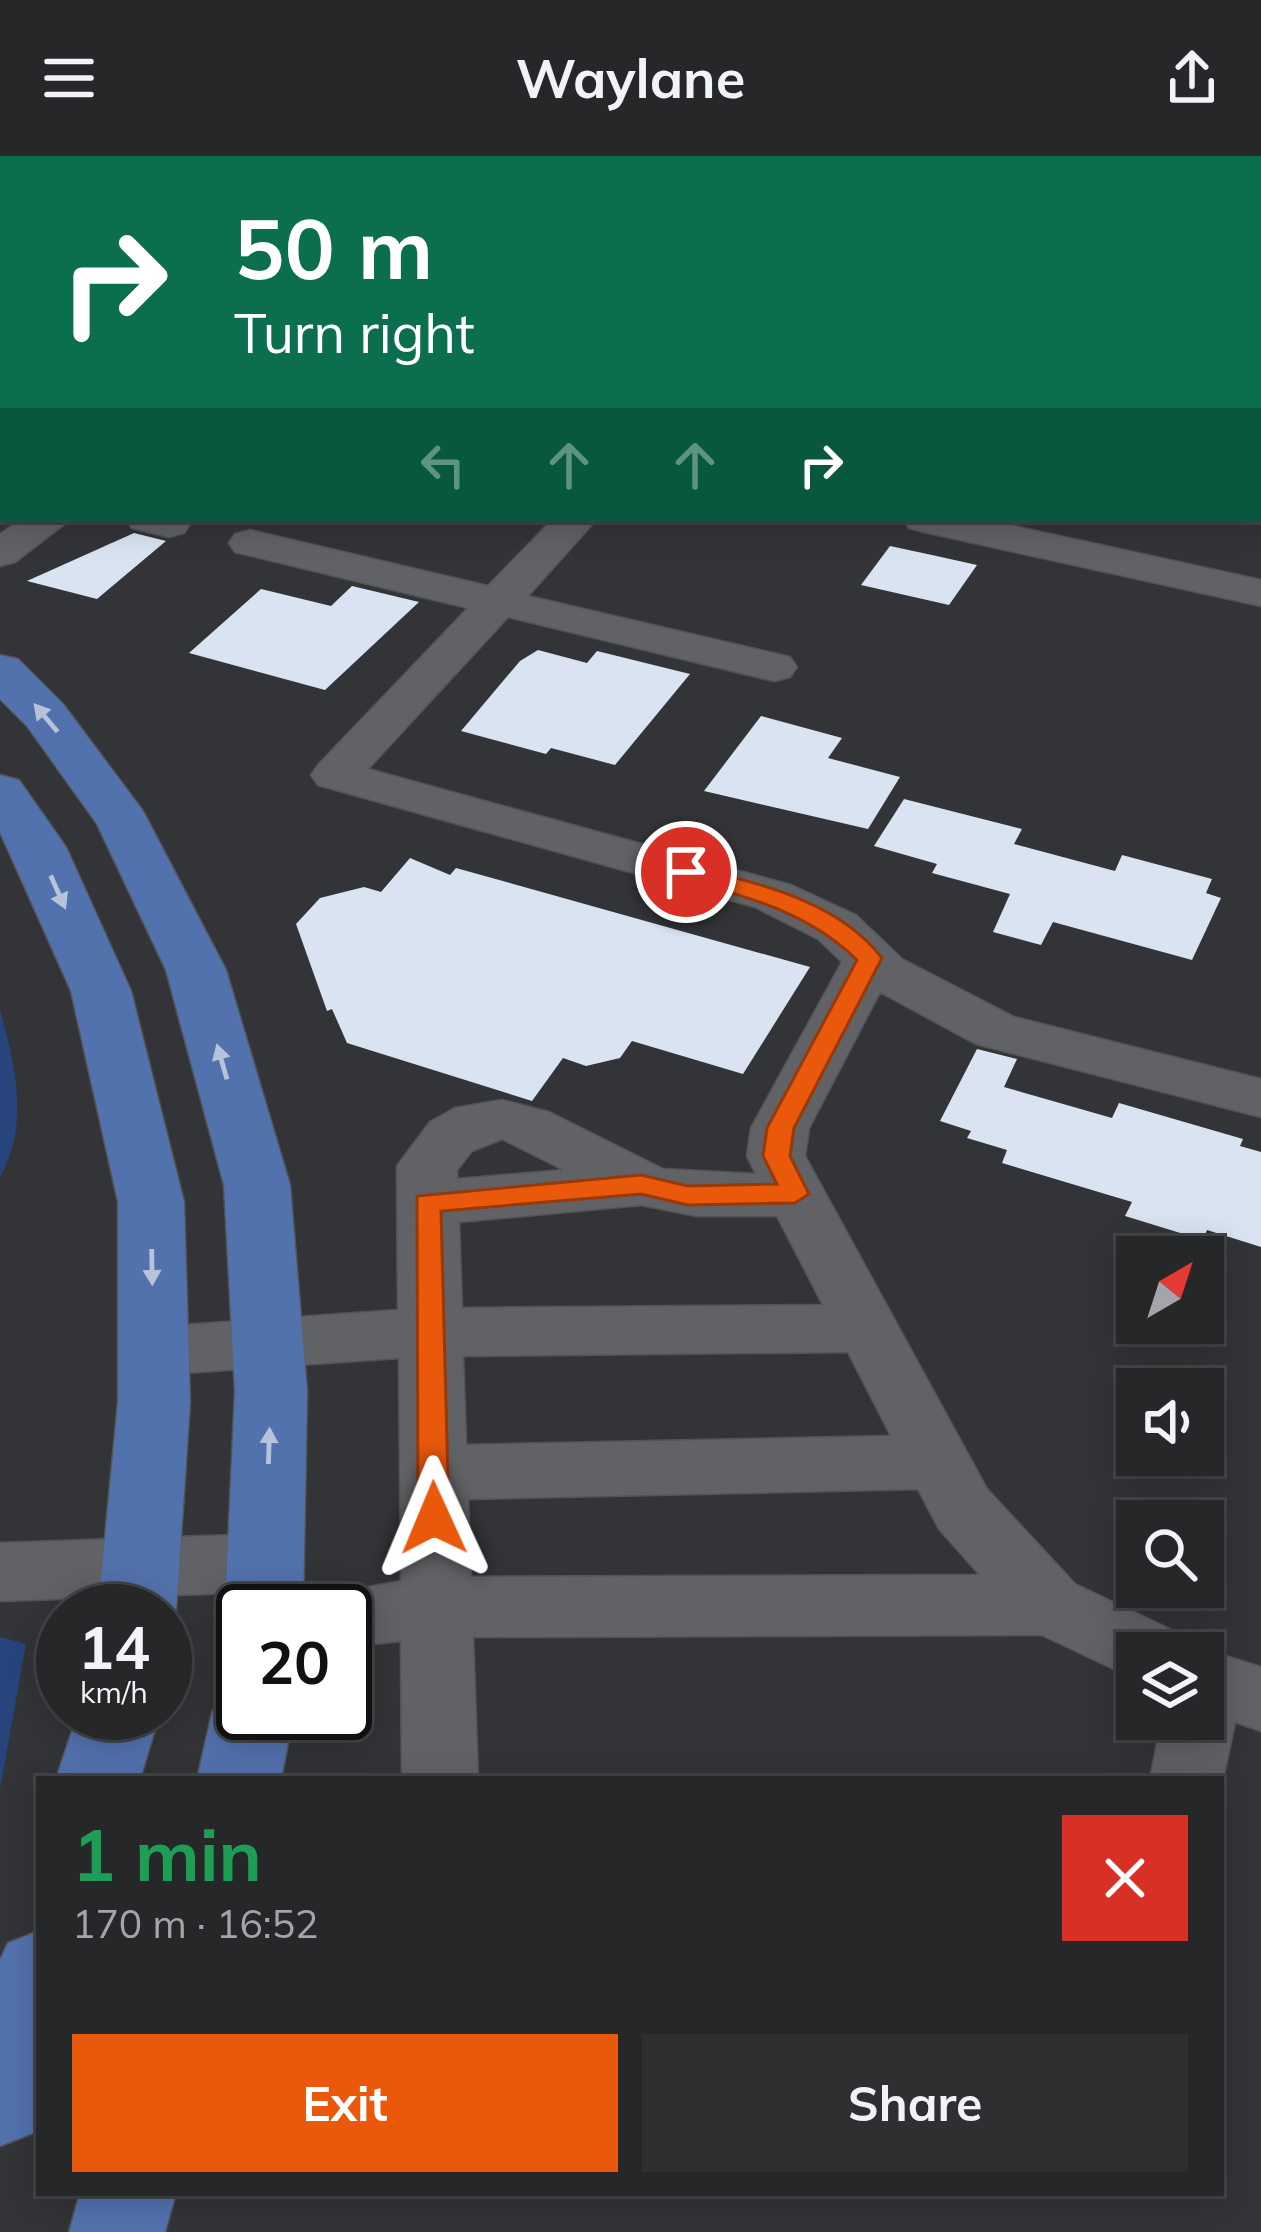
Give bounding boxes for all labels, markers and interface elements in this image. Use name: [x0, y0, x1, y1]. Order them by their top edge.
text: Waylane: [516, 44, 745, 112]
icon: menu: [36, 45, 102, 111]
icon: share: [1159, 45, 1225, 111]
text: 50 m: [234, 195, 433, 300]
icon: right: [36, 204, 192, 360]
text: Turn right: [234, 299, 475, 367]
icon: left: [410, 432, 476, 498]
icon: ahead: [536, 432, 602, 498]
icon: ahead: [662, 432, 728, 498]
icon: right: [788, 432, 854, 498]
one-way arrow: [33, 703, 59, 733]
pin: [635, 821, 737, 923]
icon: arrive: [653, 839, 719, 905]
one-way arrow: [48, 875, 68, 910]
one-way arrow: [212, 1043, 230, 1080]
north arrow: [1116, 1236, 1224, 1344]
map controls: [1116, 1236, 1224, 1740]
one-way arrow: [143, 1249, 162, 1287]
button: sound: [1116, 1368, 1224, 1476]
one-way arrow: [260, 1426, 279, 1464]
position arrow: [371, 1455, 497, 1581]
button: search: [1116, 1500, 1224, 1608]
speed limit sign: 20: [216, 1584, 372, 1740]
text: 14: [78, 1609, 150, 1684]
button: layers: [1116, 1632, 1224, 1740]
text: km/h: [80, 1673, 148, 1711]
text: 1 min: [72, 1809, 262, 1899]
button: close: [1062, 1815, 1188, 1941]
text: 170 m · 16:52: [72, 1899, 318, 1948]
button: Exit: [72, 2034, 618, 2172]
button: Share: [642, 2034, 1188, 2172]

